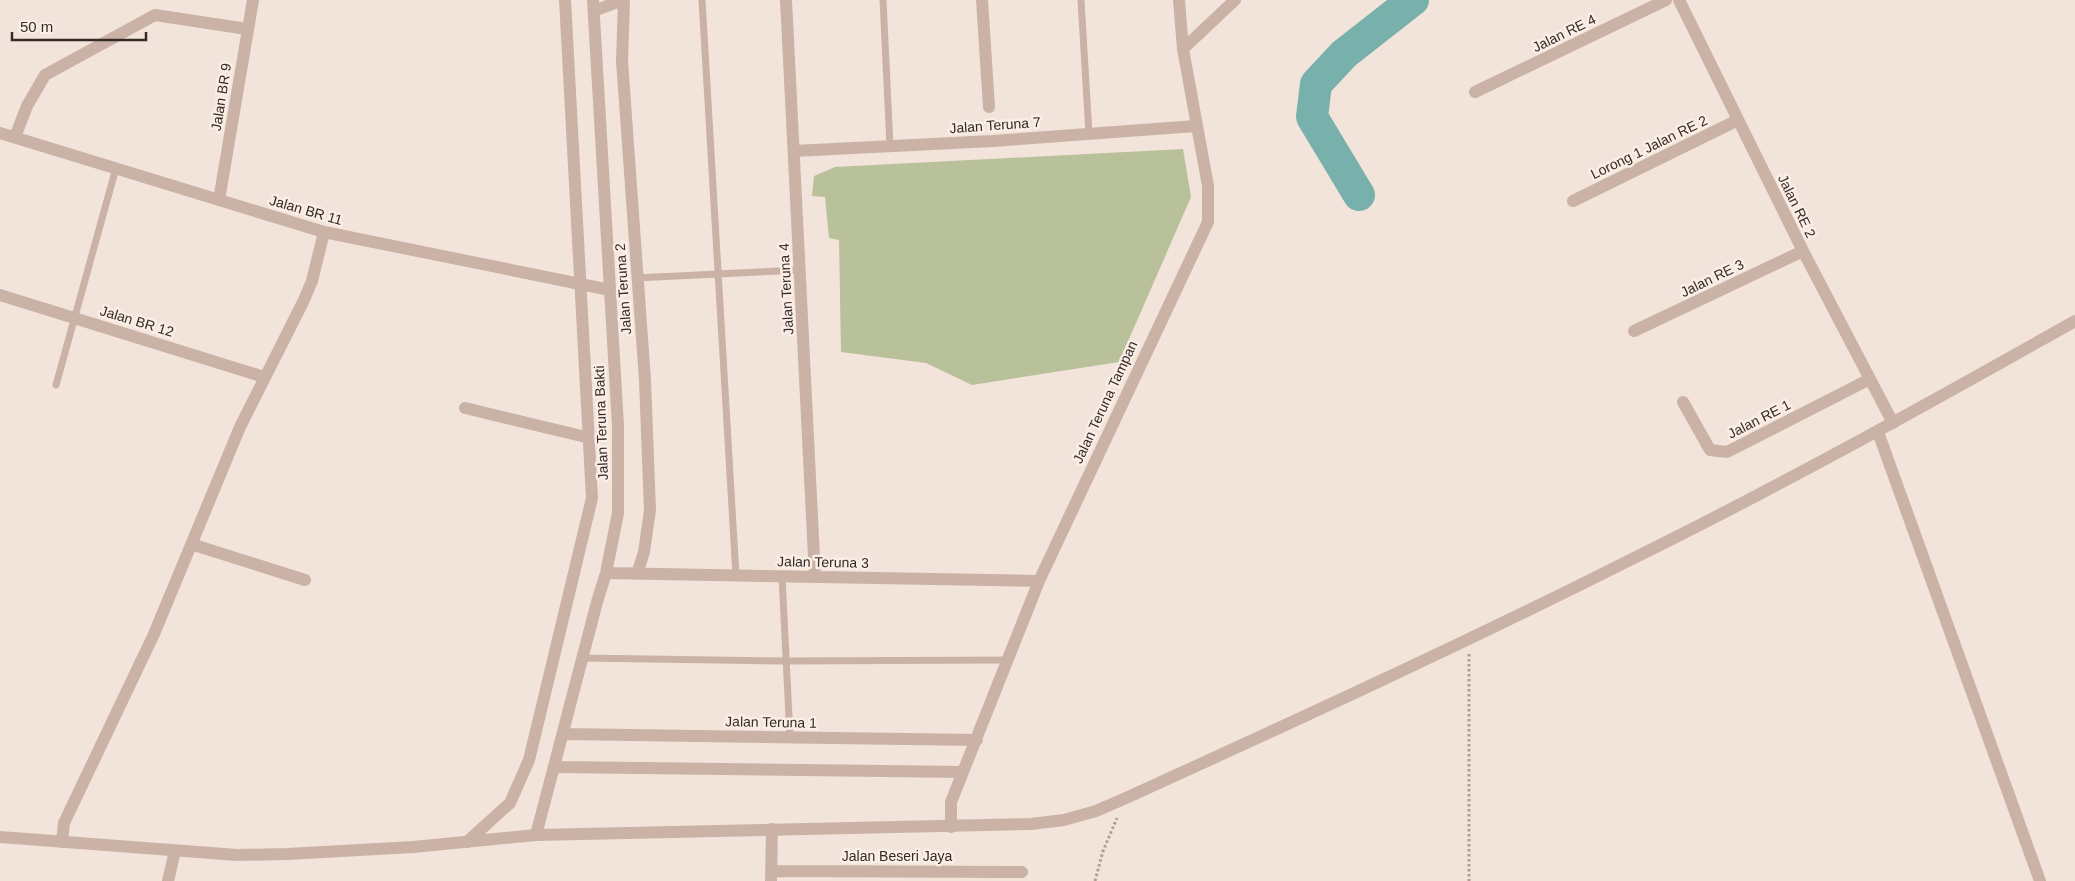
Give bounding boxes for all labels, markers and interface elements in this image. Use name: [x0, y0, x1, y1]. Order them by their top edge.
scale bar: [12, 10, 146, 42]
street label: Jalan RE 4: [1530, 11, 1598, 55]
text: 50 m: [20, 18, 53, 35]
street label: Jalan BR 9: [208, 62, 234, 132]
street label: Lorong 1 Jalan RE 2: [1588, 112, 1710, 182]
street label: Jalan Teruna 7: [949, 114, 1041, 136]
street label: Jalan RE 2: [1775, 172, 1819, 240]
street label: Jalan BR 11: [268, 192, 345, 228]
street label: Jalan Teruna 2: [612, 243, 634, 335]
street label: Jalan Teruna 4: [776, 243, 796, 335]
street label: Jalan RE 3: [1678, 256, 1746, 300]
street label: Jalan BR 12: [98, 302, 176, 340]
street label: Jalan Teruna Tampan: [1070, 338, 1140, 466]
street label: Jalan Teruna Bakti: [591, 365, 611, 481]
street label: Jalan RE 1: [1725, 396, 1793, 442]
street label: Jalan Teruna 3: [777, 553, 869, 571]
street label: Jalan Teruna 1: [725, 713, 817, 731]
street label: Jalan Beseri Jaya: [842, 848, 952, 864]

